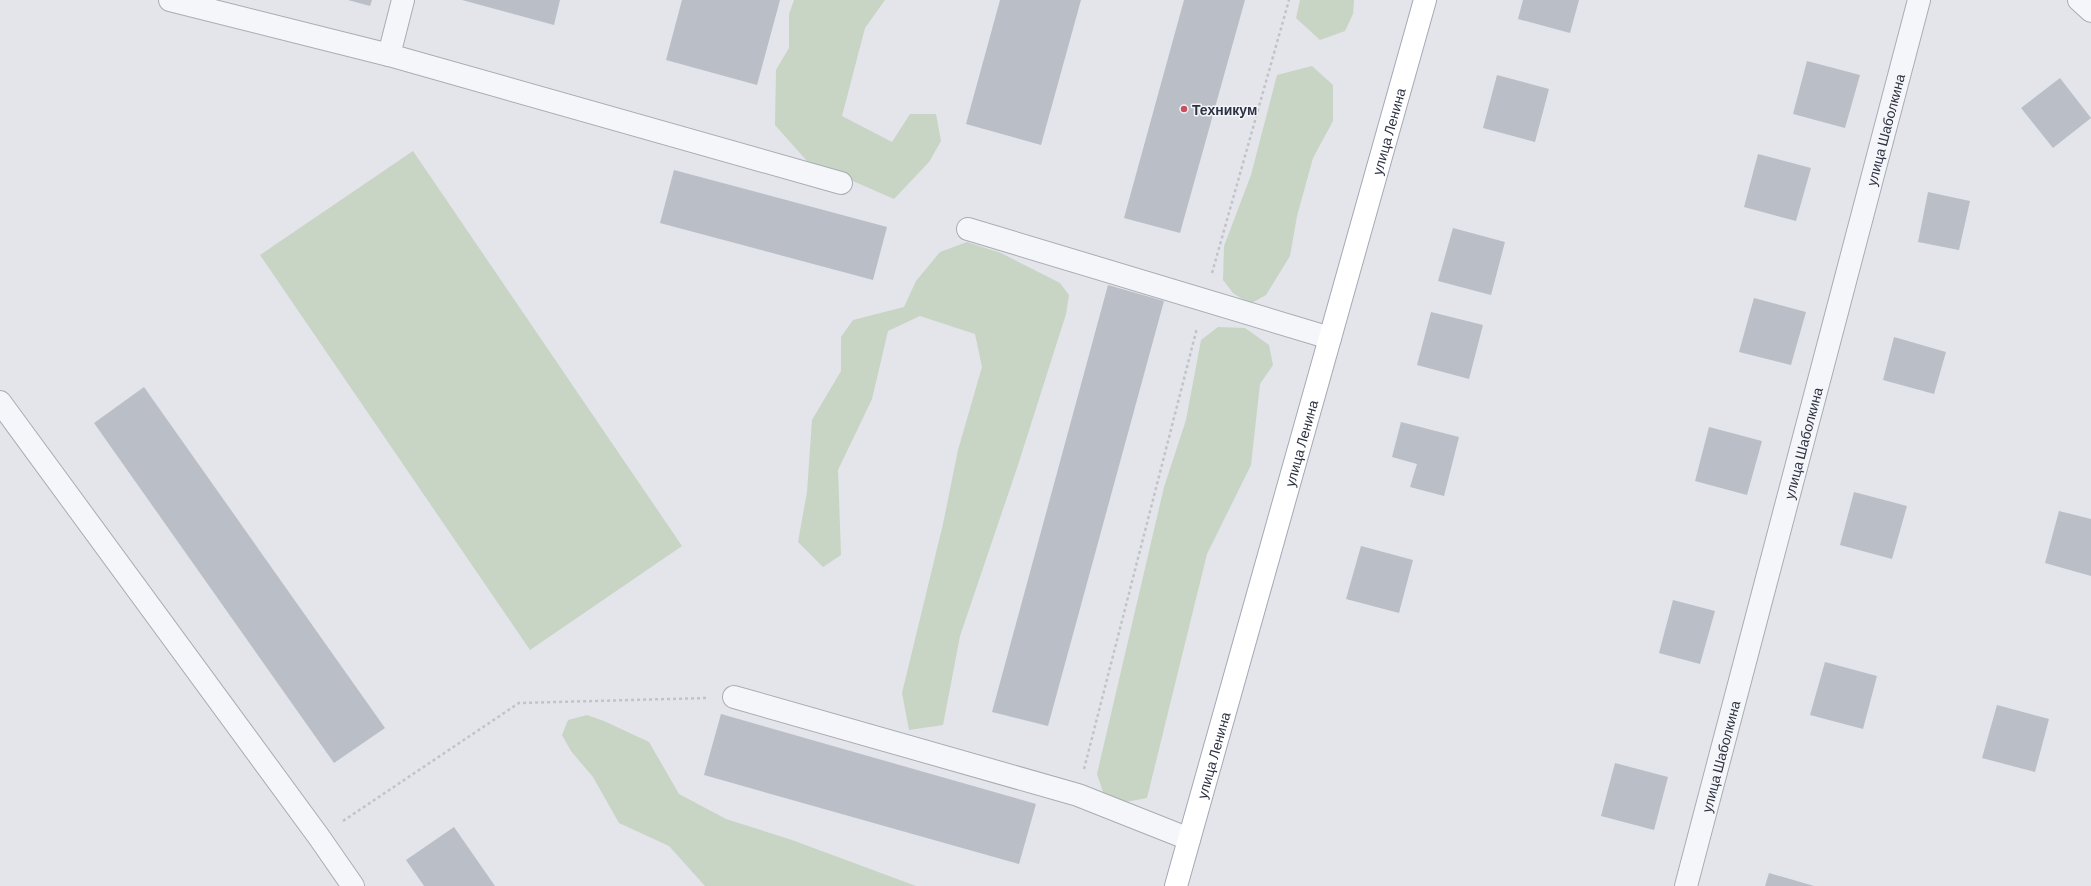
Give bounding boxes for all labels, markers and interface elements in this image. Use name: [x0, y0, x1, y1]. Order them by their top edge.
street label: улица Шаболкина: [1862, 72, 1908, 188]
street label: улица Ленина: [1368, 86, 1408, 177]
place label: Техникум: [1192, 101, 1257, 118]
marker: Техникум: [1179, 104, 1189, 114]
street label: улица Шаболкина: [1780, 385, 1825, 501]
street label: улица Ленина: [1280, 398, 1321, 488]
street label: улица Шаболкина: [1697, 698, 1743, 814]
street label: улица Ленина: [1193, 710, 1233, 800]

